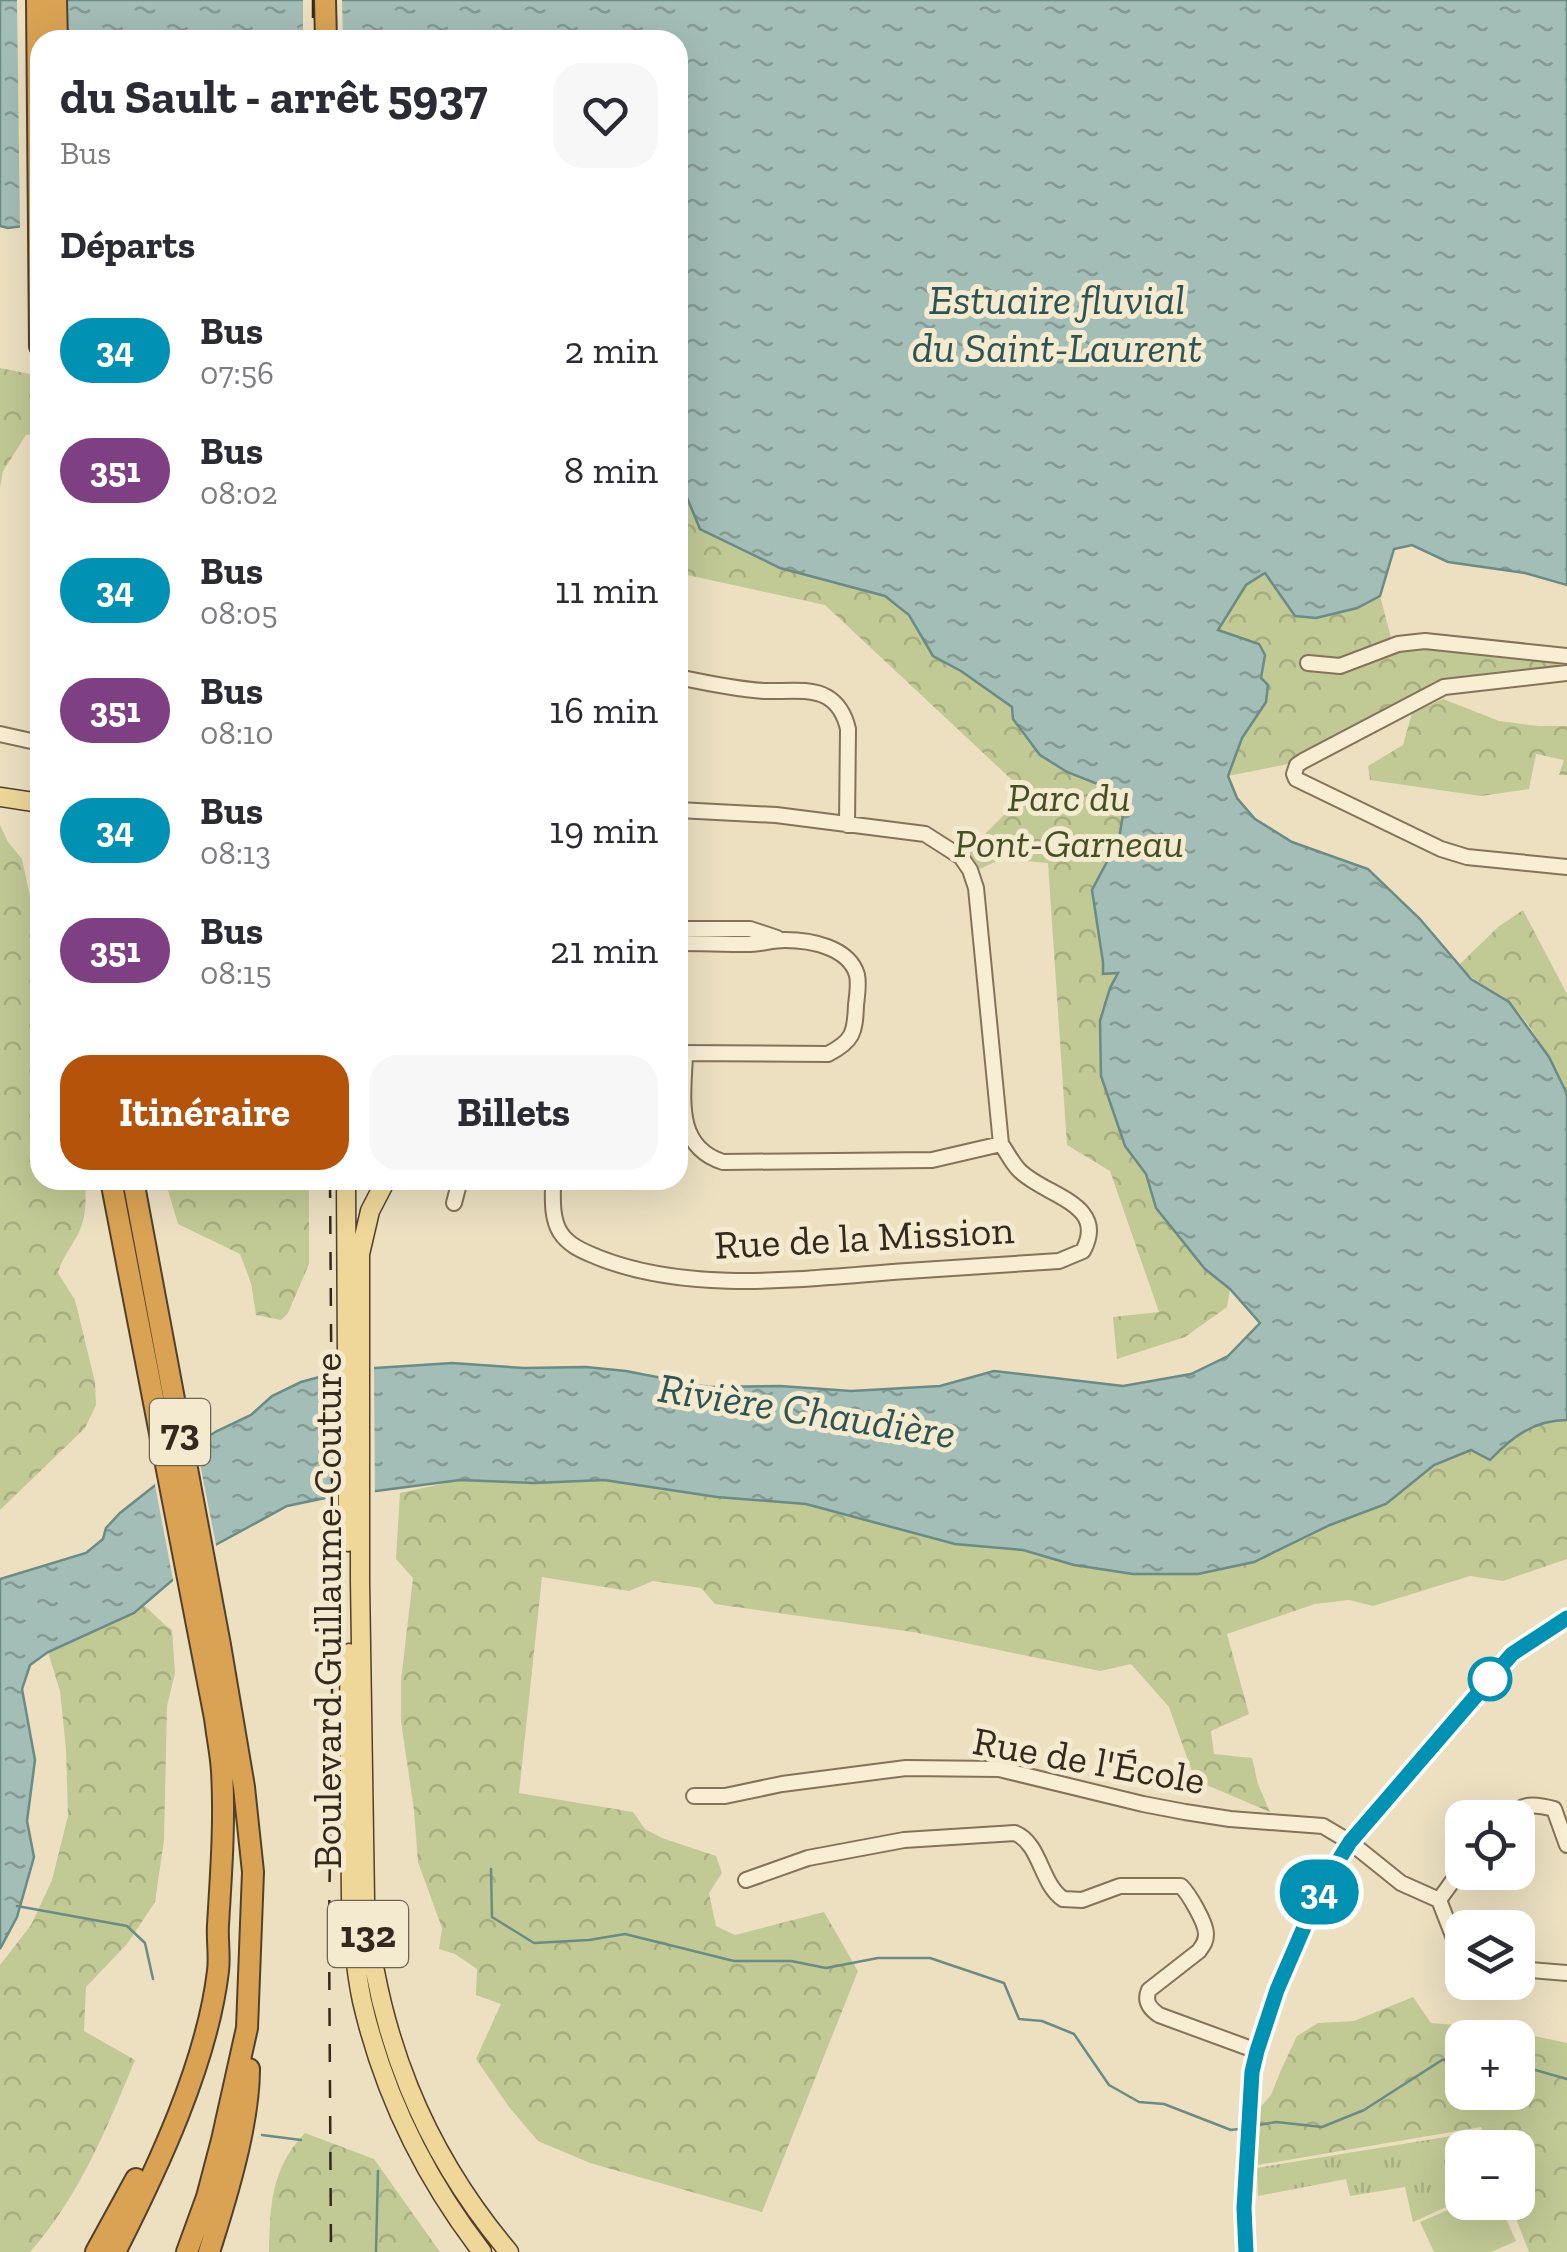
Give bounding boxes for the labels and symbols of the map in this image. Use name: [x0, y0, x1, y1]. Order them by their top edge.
water label: Estuaire fluvial du Saint-Laurent: [912, 274, 1202, 373]
park label: Parc du Pont-Garneau: [954, 773, 1184, 867]
street label: Rue de la Mission: [713, 1205, 1015, 1269]
street label: Boulevard Guillaume-Couture: [303, 1353, 351, 1869]
water label: Rivière Chaudière: [655, 1362, 959, 1459]
road number: 73: [150, 1399, 210, 1465]
unlabelled marker: [1469, 1658, 1511, 1700]
street label: Rue de l'École: [969, 1716, 1209, 1804]
line badge: 34: [1274, 1860, 1364, 1924]
road number: 132: [328, 1901, 408, 1967]

